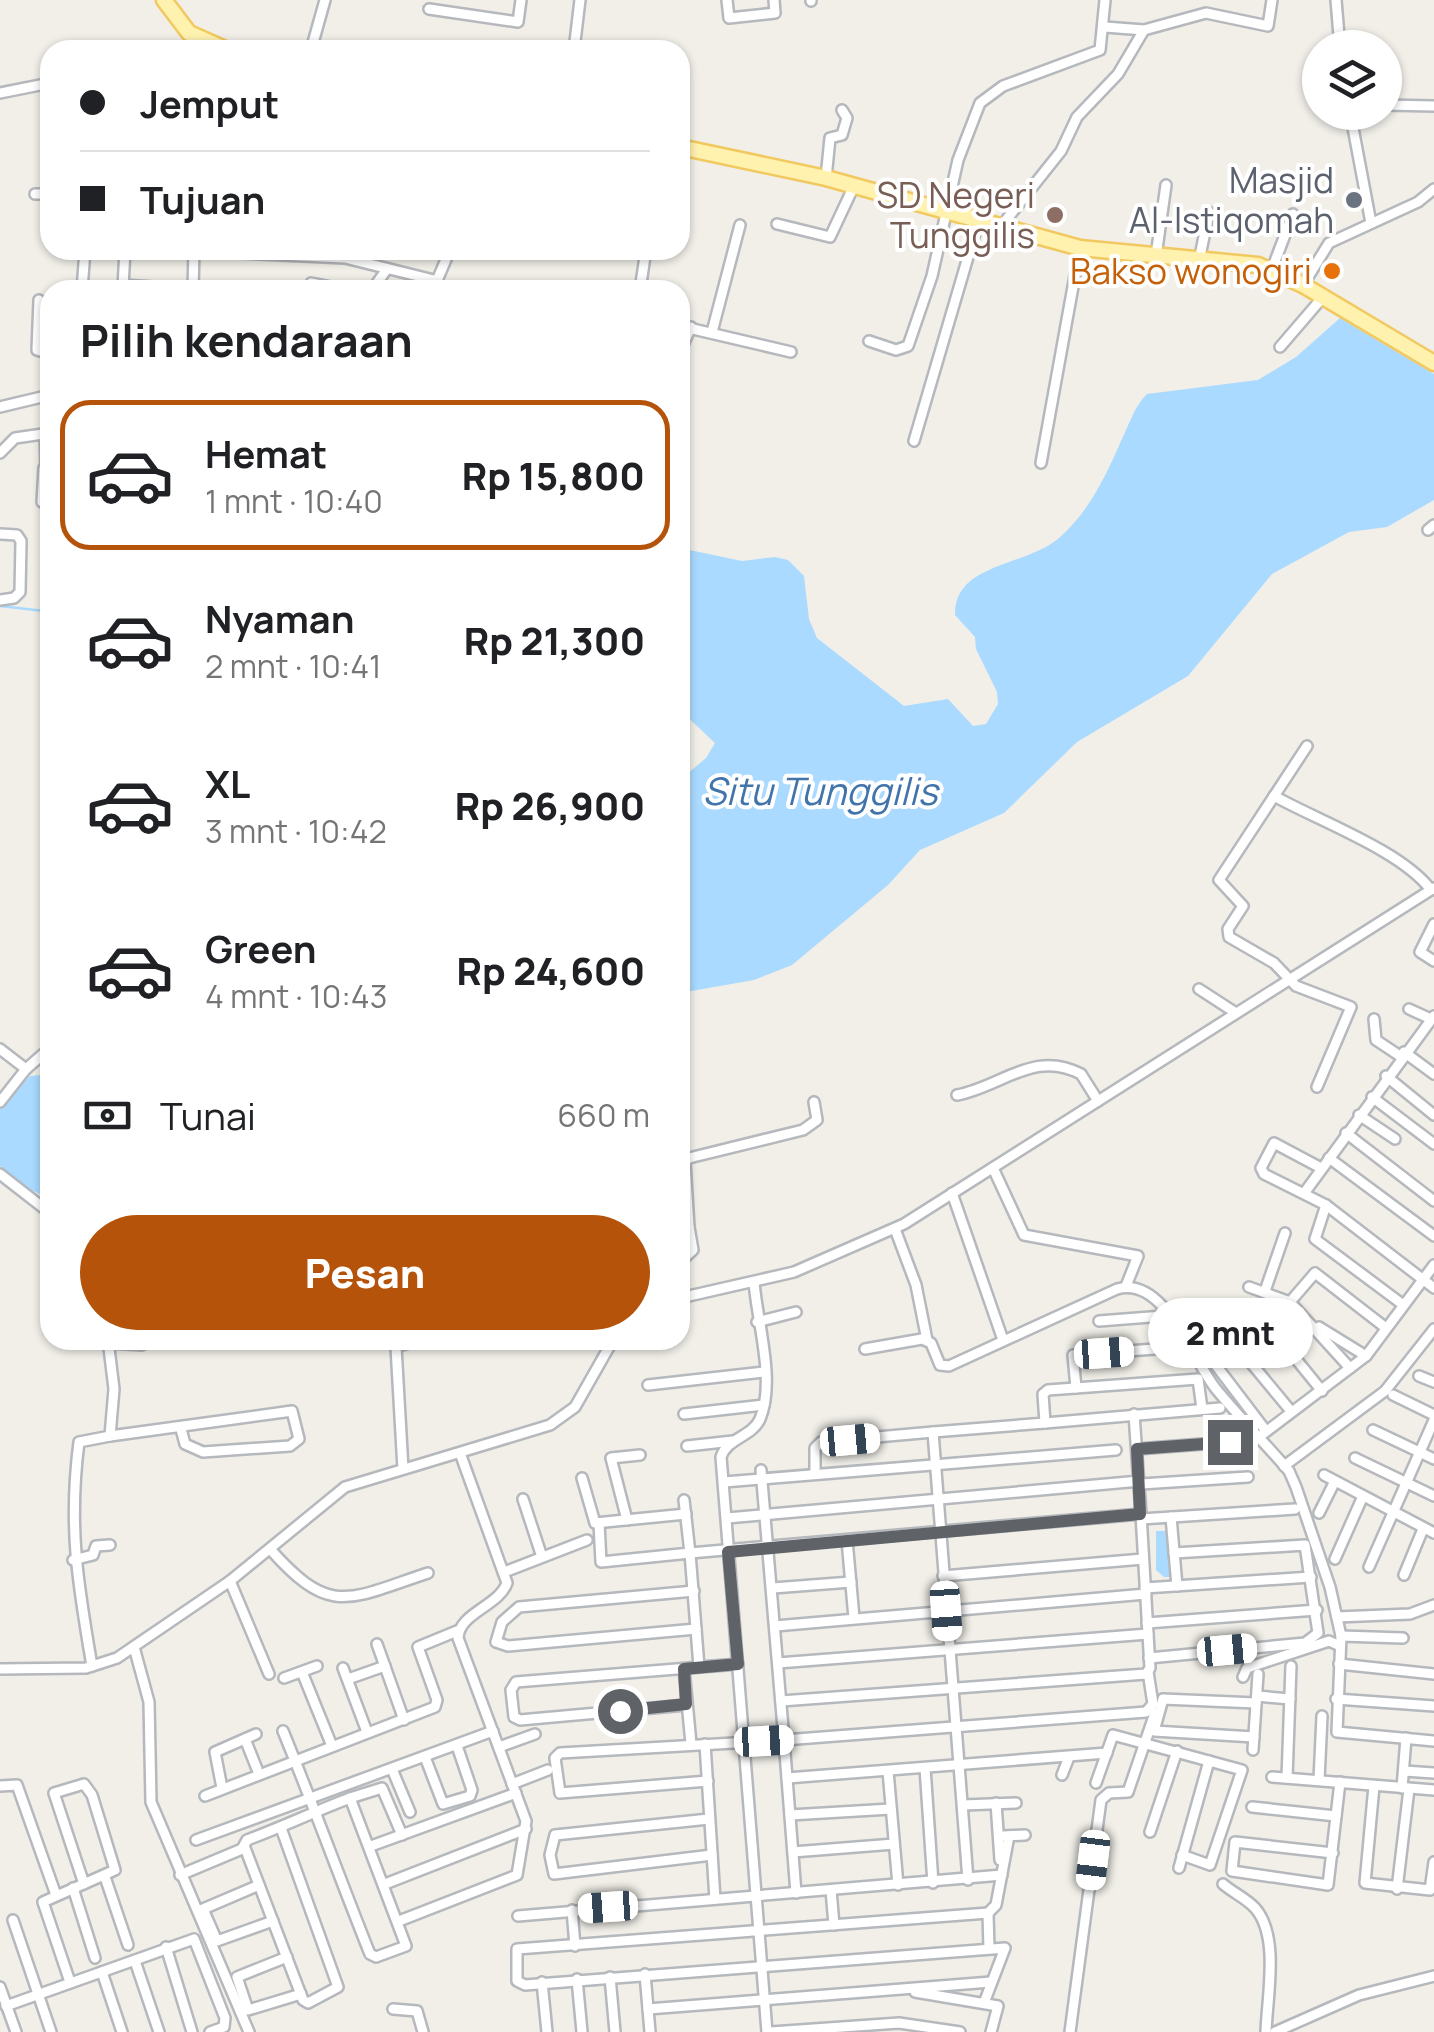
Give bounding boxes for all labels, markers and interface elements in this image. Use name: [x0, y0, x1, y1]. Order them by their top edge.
map controls: [1302, 30, 1402, 130]
button: layers: [1302, 30, 1402, 130]
text: Jemput: [140, 77, 279, 129]
place label: Masjid Al-Istiqomah: [1129, 156, 1334, 244]
place label: SD Negeri Tunggilis: [877, 171, 1035, 259]
text: Tujuan: [140, 173, 265, 225]
marker: Masjid Al-Istiqomah: [1343, 189, 1365, 211]
marker: SD Negeri Tunggilis: [1044, 204, 1066, 226]
place label: Bakso wonogiri: [1070, 247, 1312, 295]
marker: Bakso wonogiri: [1321, 260, 1343, 282]
text: Pilih kendaraan: [80, 309, 413, 371]
text: Hemat: [205, 427, 327, 479]
icon: car: [85, 430, 175, 520]
text: Rp 15,800: [462, 449, 645, 501]
text: 1 mnt · 10:40: [205, 479, 383, 523]
text: Nyaman: [205, 592, 355, 644]
icon: car: [85, 595, 175, 685]
text: Rp 21,300: [464, 614, 645, 666]
text: 2 mnt · 10:41: [205, 644, 382, 688]
text: XL: [205, 757, 250, 809]
icon: car: [85, 760, 175, 850]
water label: Situ Tunggilis: [702, 764, 941, 816]
text: Rp 26,900: [455, 779, 645, 831]
text: 3 mnt · 10:42: [205, 809, 387, 853]
text: Green: [205, 922, 317, 974]
icon: car: [85, 925, 175, 1015]
text: Rp 24,600: [457, 944, 645, 996]
text: 4 mnt · 10:43: [205, 974, 387, 1018]
icon: cash: [80, 1088, 135, 1143]
text: Tunai: [160, 1089, 256, 1141]
text: 660 m: [557, 1093, 650, 1137]
button: Pesan: [80, 1215, 650, 1330]
callout: 2 mnt: [1148, 1297, 1312, 1367]
text: 2 mnt: [1186, 1311, 1275, 1355]
car: [1073, 1336, 1135, 1370]
route end: [1208, 1420, 1253, 1465]
car: [819, 1422, 881, 1458]
car: [929, 1580, 963, 1642]
car: [1196, 1632, 1258, 1668]
route start: [598, 1689, 643, 1734]
car: [733, 1724, 795, 1758]
car: [1074, 1828, 1112, 1892]
car: [577, 1890, 639, 1924]

